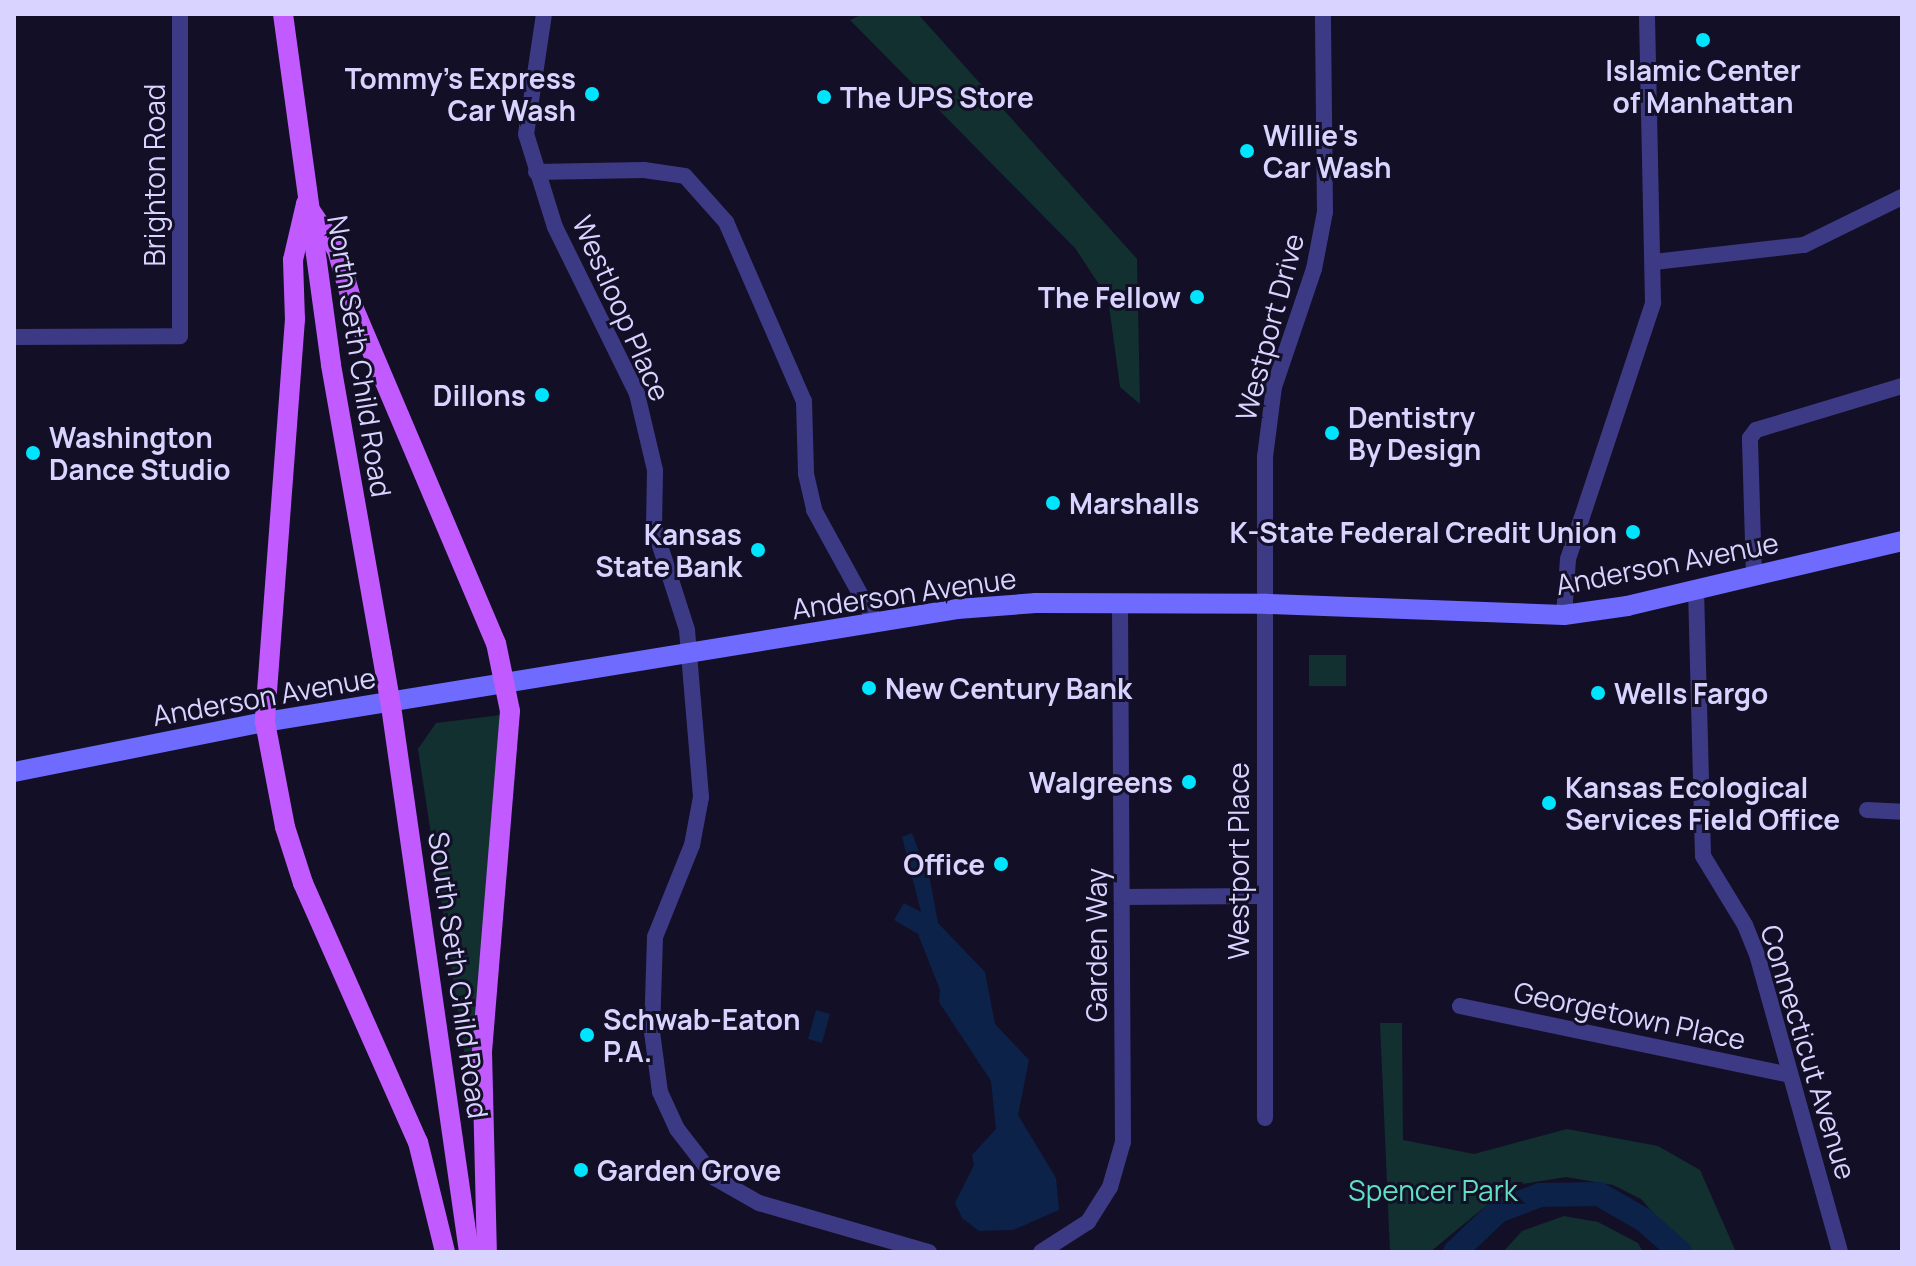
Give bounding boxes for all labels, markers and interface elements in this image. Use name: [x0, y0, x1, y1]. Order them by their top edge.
marker: Islamic Center of Manhattan: [1694, 31, 1712, 49]
place label: Islamic Center of Manhattan: [1605, 53, 1801, 119]
place label: Tommy's Express Car Wash: [345, 61, 576, 127]
place label: The UPS Store: [840, 80, 1034, 114]
street label: Brighton Road: [137, 84, 171, 266]
marker: Tommy's Express Car Wash: [583, 85, 601, 103]
marker: The UPS Store: [815, 88, 833, 106]
place label: Willie's Car Wash: [1263, 118, 1391, 184]
marker: Willie's Car Wash: [1238, 142, 1256, 160]
street label: Westloop Place: [566, 210, 678, 406]
street label: North Seth Child Road: [321, 213, 399, 499]
street label: Westport Drive: [1228, 230, 1310, 424]
place label: The Fellow: [1038, 280, 1181, 314]
marker: The Fellow: [1188, 288, 1206, 306]
place label: Dillons: [433, 378, 526, 412]
marker: Dillons: [533, 386, 551, 404]
place label: Dentistry By Design: [1348, 400, 1481, 466]
place label: Washington Dance Studio: [49, 420, 231, 486]
marker: Dentistry By Design: [1323, 424, 1341, 442]
marker: Washington Dance Studio: [24, 444, 42, 462]
place label: Marshalls: [1069, 486, 1199, 520]
marker: Marshalls: [1044, 494, 1062, 512]
place label: K-State Federal Credit Union: [1229, 515, 1617, 549]
place label: Kansas State Bank: [595, 517, 742, 583]
marker: K-State Federal Credit Union: [1624, 523, 1642, 541]
street label: Anderson Avenue: [1553, 525, 1781, 601]
marker: Kansas State Bank: [749, 541, 767, 559]
street label: Anderson Avenue: [790, 561, 1018, 625]
street label: Anderson Avenue: [150, 660, 378, 732]
place label: New Century Bank: [885, 671, 1132, 705]
place label: Wells Fargo: [1614, 676, 1768, 710]
marker: New Century Bank: [860, 679, 878, 697]
marker: Wells Fargo: [1589, 684, 1607, 702]
street label: Westport Place: [1221, 762, 1255, 960]
place label: Walgreens: [1029, 765, 1173, 799]
place label: Kansas Ecological Services Field Office: [1565, 770, 1840, 836]
marker: Walgreens: [1180, 773, 1198, 791]
marker: Kansas Ecological Services Field Office: [1540, 794, 1558, 812]
street label: South Seth Child Road: [422, 829, 496, 1121]
place label: Office: [903, 847, 985, 881]
marker: Office: [992, 855, 1010, 873]
street label: Garden Way: [1079, 868, 1113, 1022]
street label: Connecticut Avenue: [1754, 921, 1864, 1183]
street label: Georgetown Place: [1511, 974, 1749, 1056]
place label: Schwab-Eaton P.A.: [603, 1002, 800, 1068]
marker: Schwab-Eaton P.A.: [578, 1026, 596, 1044]
place label: Garden Grove: [597, 1153, 781, 1187]
marker: Garden Grove: [572, 1161, 590, 1179]
park label: Spencer Park: [1348, 1173, 1518, 1207]

